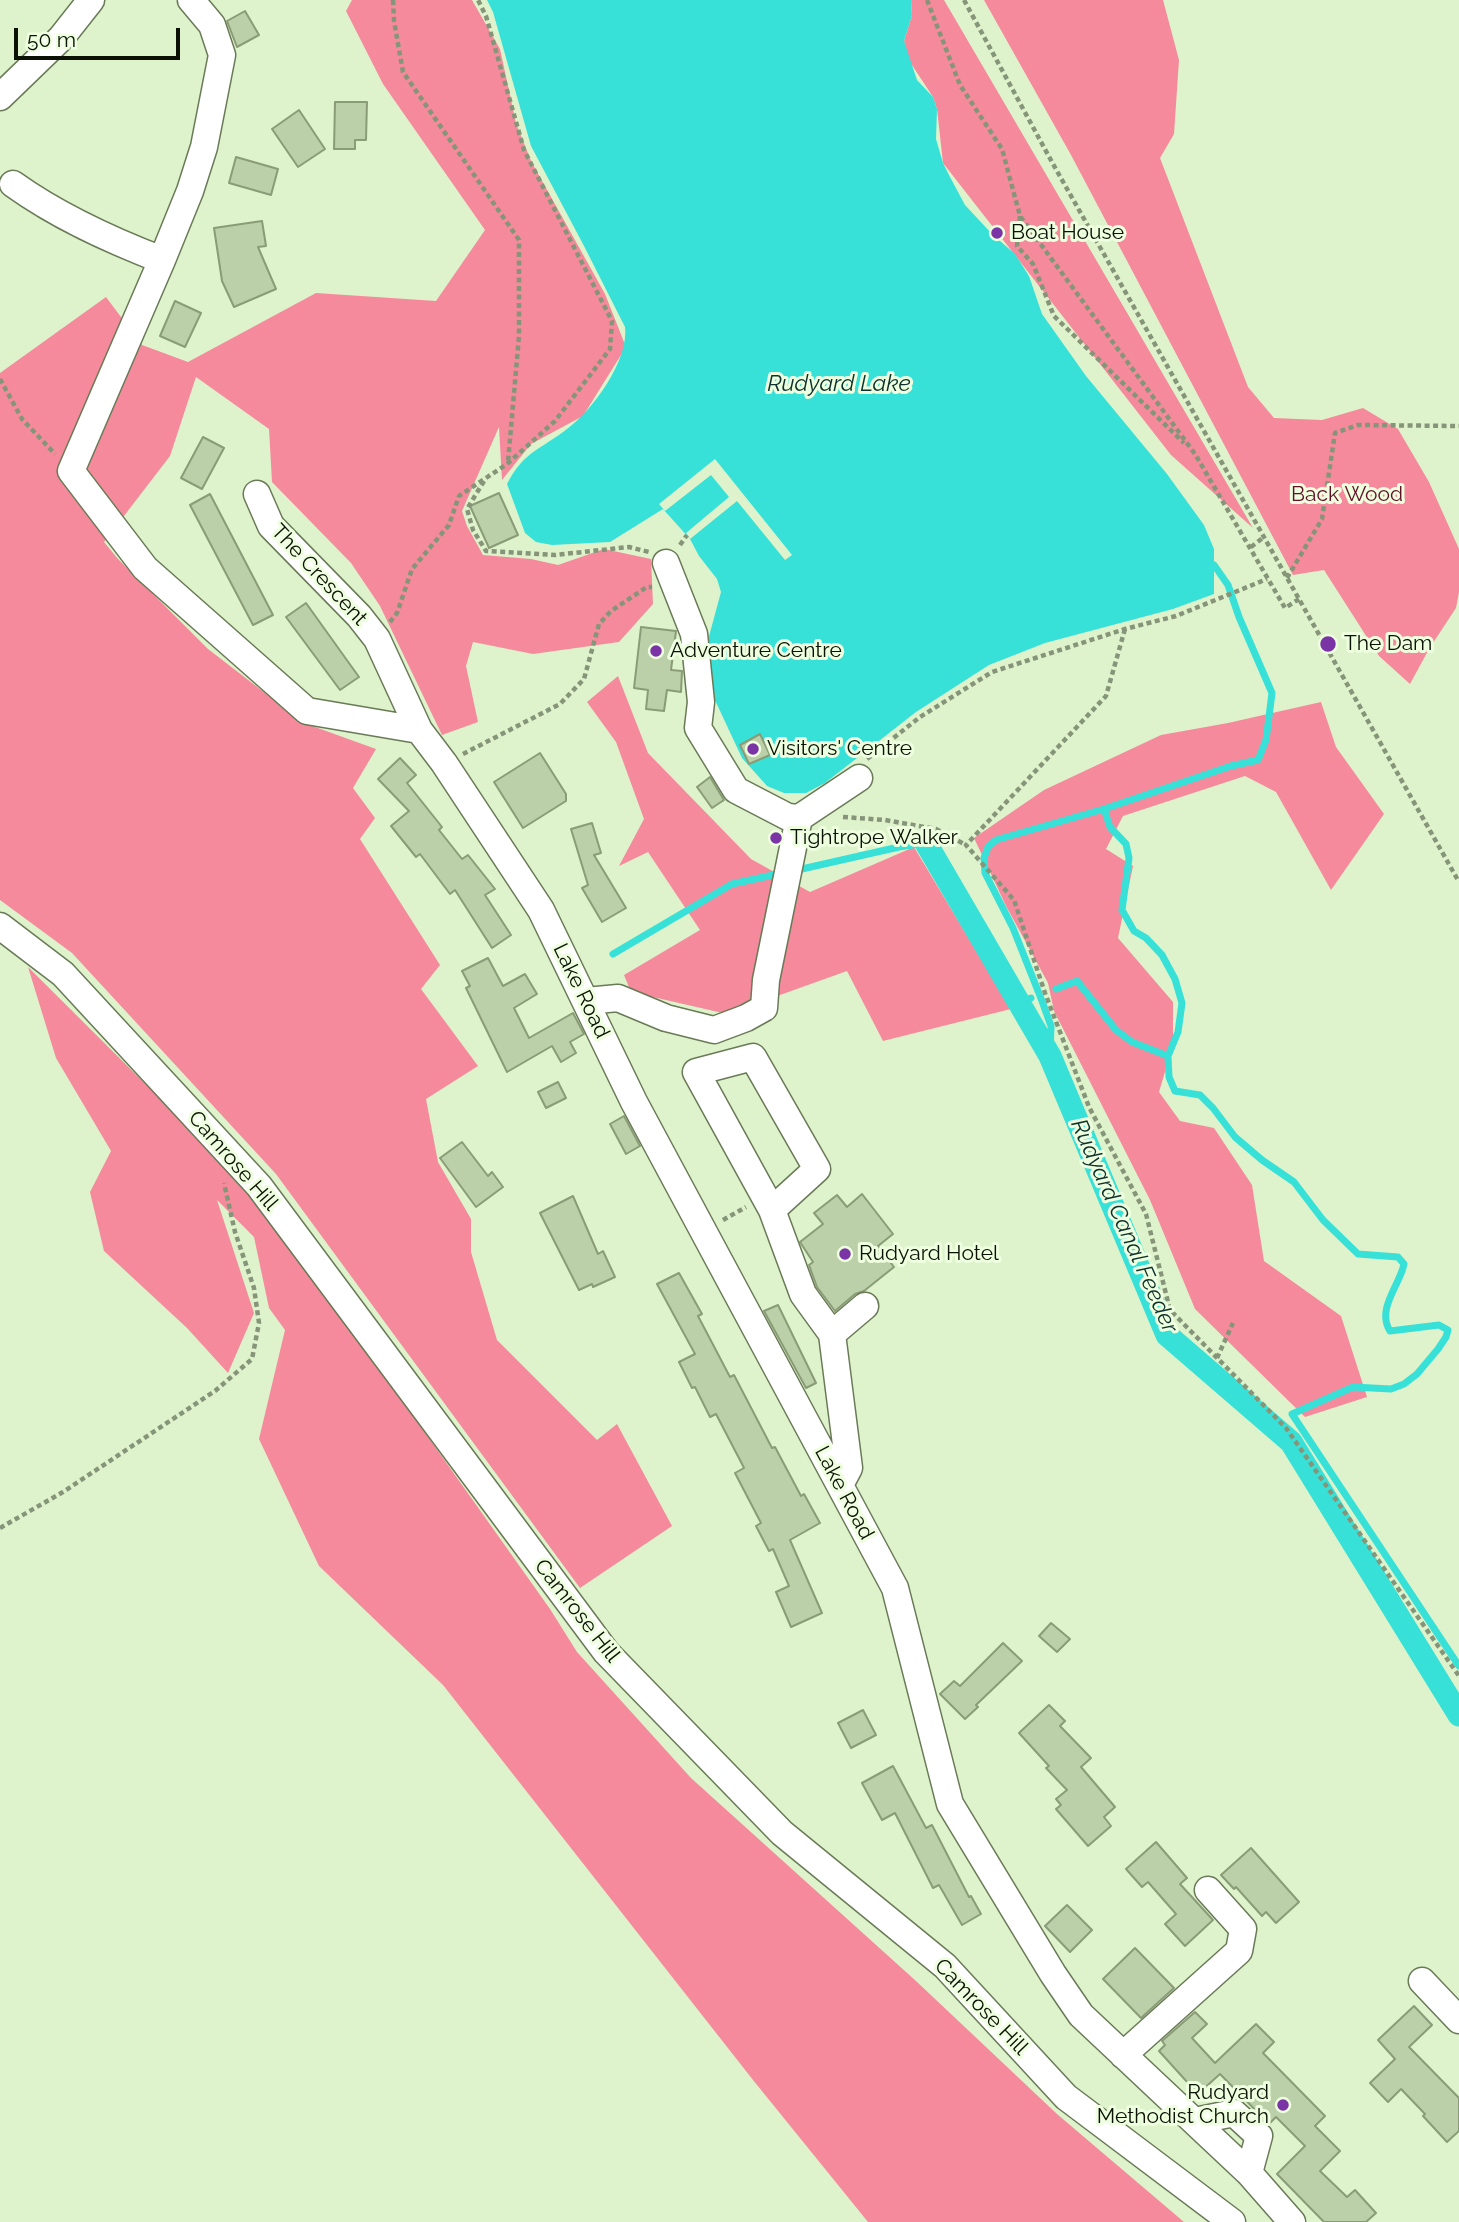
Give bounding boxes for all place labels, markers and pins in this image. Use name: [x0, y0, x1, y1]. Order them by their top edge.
place label: Boat House: [1011, 220, 1124, 246]
marker: Boat House: [989, 225, 1005, 241]
place label: The Dam: [1344, 631, 1432, 657]
marker: The Dam: [1318, 634, 1338, 654]
place label: Adventure Centre: [670, 638, 842, 664]
marker: Adventure Centre: [648, 643, 664, 659]
place label: Visitors' Centre: [767, 736, 912, 762]
marker: Visitors' Centre: [745, 741, 761, 757]
place label: Tightrope Walker: [790, 825, 958, 851]
marker: Tightrope Walker: [768, 830, 784, 846]
place label: Rudyard Hotel: [859, 1241, 999, 1267]
marker: Rudyard Hotel: [837, 1246, 853, 1262]
place label: Rudyard Methodist Church: [1097, 2080, 1269, 2130]
marker: Rudyard Methodist Church: [1275, 2097, 1291, 2113]

